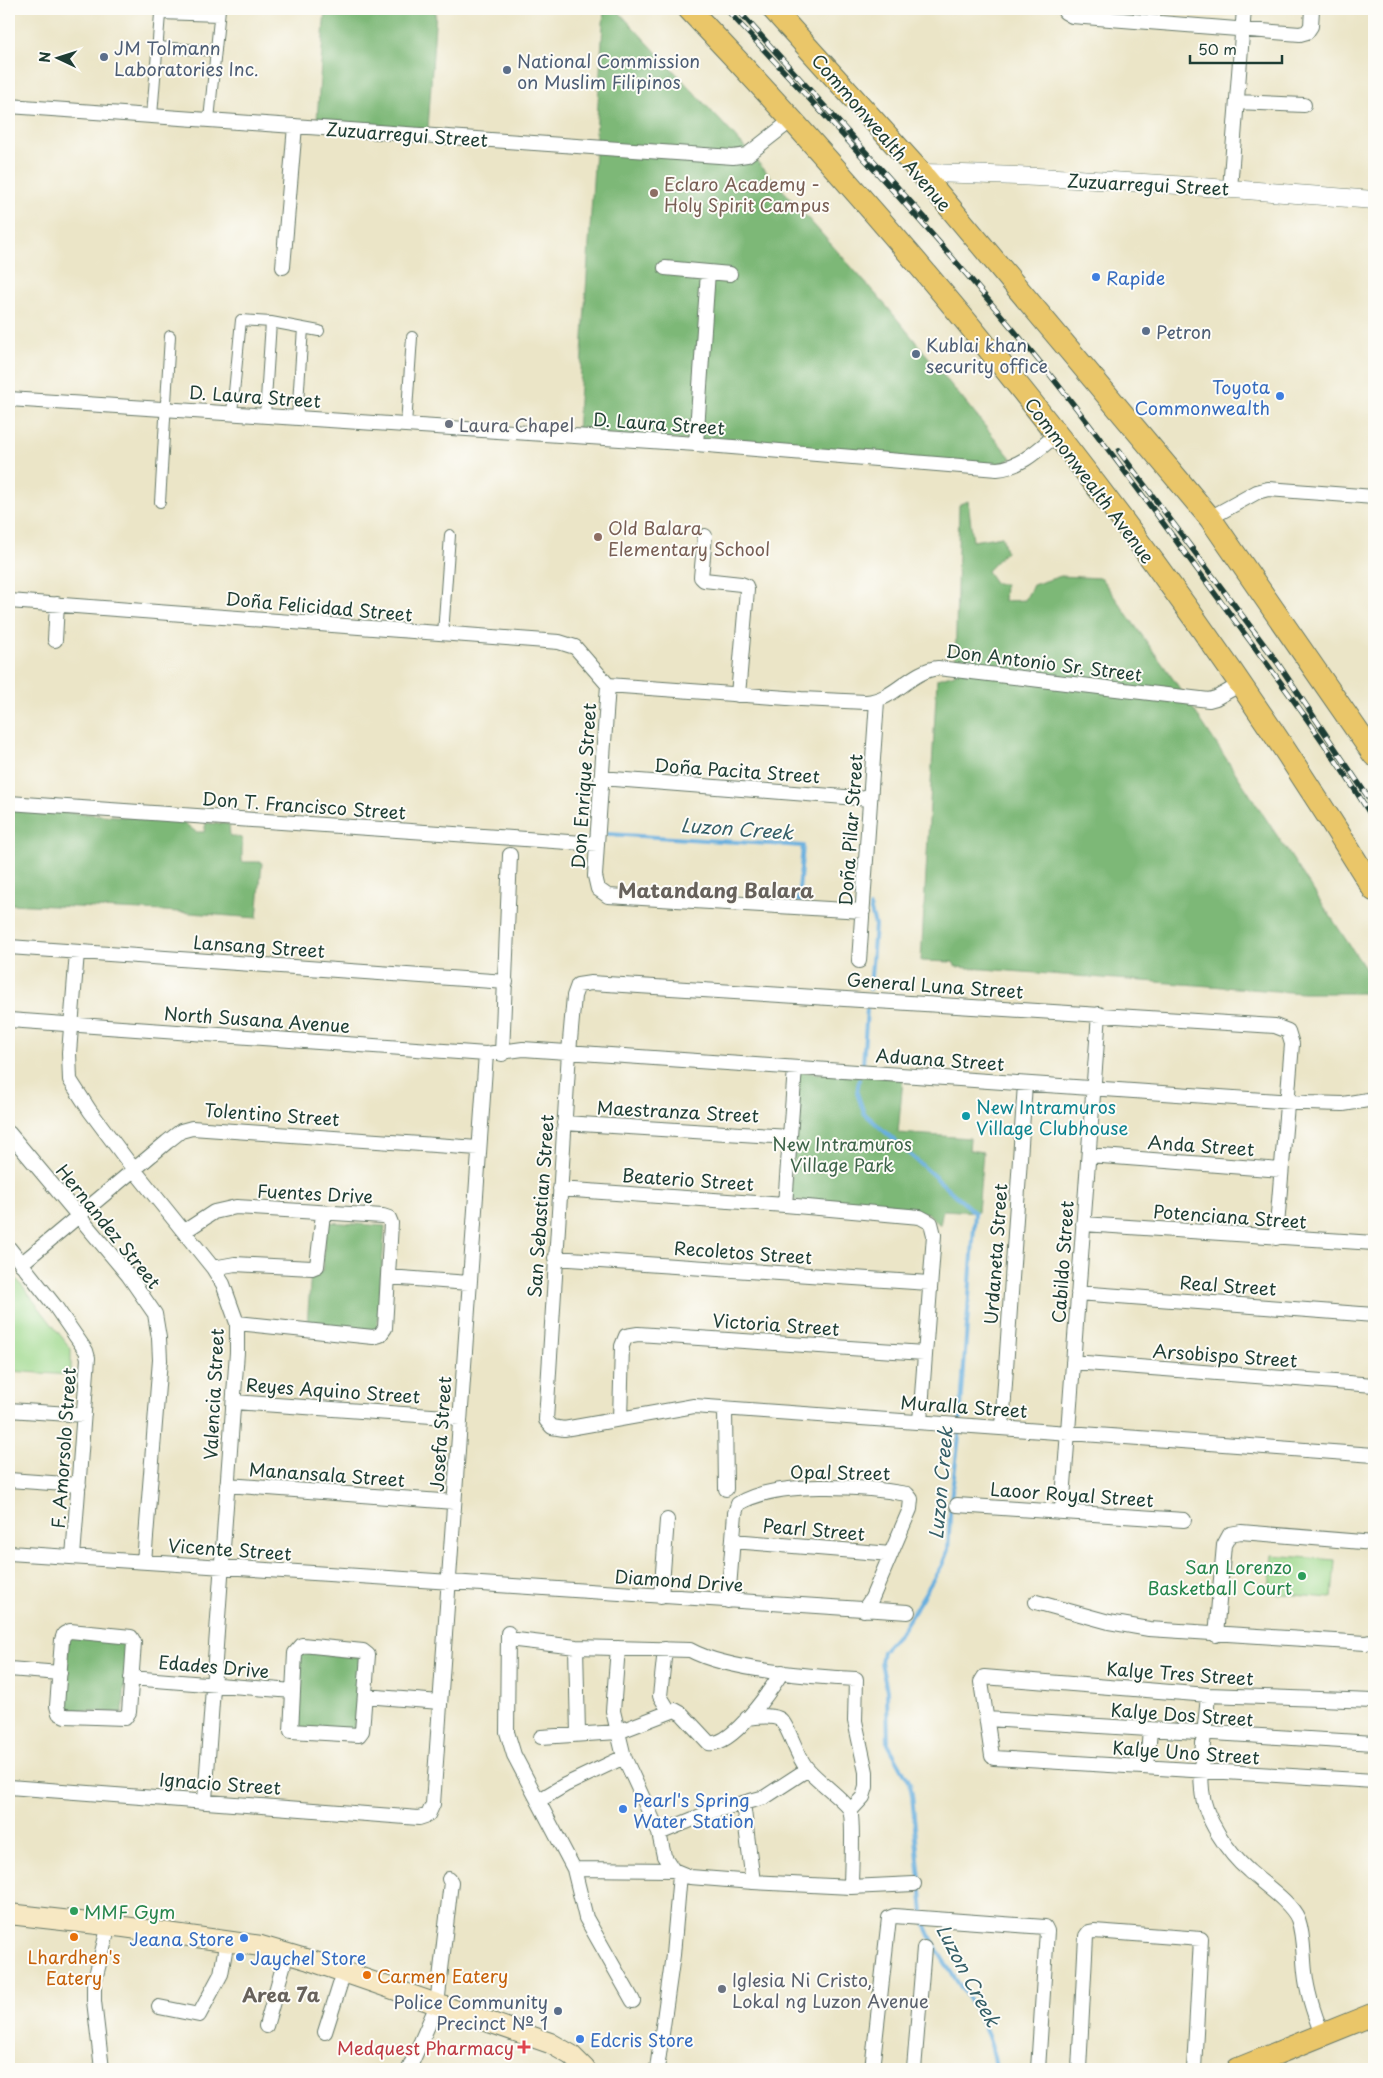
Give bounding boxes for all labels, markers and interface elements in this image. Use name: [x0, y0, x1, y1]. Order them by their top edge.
north arrow: [32, 32, 82, 82]
scale bar: [1190, 32, 1283, 64]
place label: JM Tolmann Laboratories Inc.: [114, 34, 259, 82]
text: 50 m: [1198, 37, 1237, 60]
place label: National Commission on Muslim Filipinos: [517, 47, 700, 95]
street label: Commonwealth Avenue: [806, 47, 958, 217]
text: N: [34, 51, 55, 63]
marker: JM Tolmann Laboratories Inc.: [98, 51, 110, 63]
marker: National Commission on Muslim Filipinos: [501, 64, 513, 76]
street label: Zuzuarregui Street: [325, 115, 489, 153]
street label: Zuzuarregui Street: [1066, 166, 1230, 202]
place label: Eclaro Academy - Holy Spirit Campus: [664, 170, 830, 218]
marker: Eclaro Academy - Holy Spirit Campus: [648, 187, 660, 199]
place label: Rapide: [1106, 264, 1165, 291]
marker: Rapide: [1090, 271, 1102, 283]
place label: Petron: [1156, 318, 1212, 345]
marker: Petron: [1140, 325, 1152, 337]
place label: Kublai khan security office: [926, 331, 1048, 379]
marker: Kublai khan security office: [910, 348, 922, 360]
place label: Toyota Commonwealth: [1134, 373, 1271, 421]
street label: D. Laura Street: [188, 378, 322, 414]
marker: Toyota Commonwealth: [1274, 390, 1286, 402]
street label: Commonwealth Avenue: [1019, 391, 1162, 569]
street label: D. Laura Street: [592, 405, 726, 441]
place label: Laura Chapel: [459, 411, 574, 438]
marker: Laura Chapel: [443, 418, 455, 430]
place label: Old Balara Elementary School: [608, 514, 770, 562]
marker: Old Balara Elementary School: [592, 531, 604, 543]
street label: Doña Felicidad Street: [224, 584, 414, 628]
street label: Don Antonio Sr. Street: [944, 637, 1144, 687]
street label: Don Enrique Street: [564, 702, 602, 870]
street label: Doña Pacita Street: [653, 751, 821, 789]
street label: Doña Pilar Street: [831, 753, 869, 907]
street label: Don T. Francisco Street: [201, 784, 407, 826]
water label: Luzon Creek: [680, 810, 796, 846]
district label: Matandang Balara: [618, 875, 814, 905]
street label: Lansang Street: [192, 928, 326, 964]
street label: General Luna Street: [846, 965, 1024, 1005]
street label: North Susana Avenue: [163, 999, 351, 1039]
street label: Aduana Street: [875, 1041, 1005, 1077]
street label: Maestranza Street: [596, 1093, 760, 1129]
place label: New Intramuros Village Clubhouse: [976, 1093, 1128, 1141]
street label: Tolentino Street: [204, 1096, 340, 1132]
marker: New Intramuros Village Clubhouse: [960, 1110, 972, 1122]
street label: San Sebastian Street: [520, 1113, 560, 1299]
street label: Anda Street: [1147, 1128, 1255, 1162]
park label: New Intramuros Village Park: [772, 1130, 912, 1178]
street label: Hernandez Street: [50, 1158, 168, 1294]
street label: Beaterio Street: [621, 1161, 755, 1197]
street label: Fuentes Drive: [256, 1176, 374, 1210]
street label: Urdaneta Street: [977, 1183, 1013, 1325]
street label: Potenciana Street: [1152, 1197, 1308, 1235]
street label: Cabildo Street: [1044, 1200, 1080, 1324]
street label: Recoletos Street: [673, 1234, 813, 1270]
street label: Real Street: [1179, 1268, 1277, 1302]
street label: Victoria Street: [712, 1306, 840, 1342]
street label: Valencia Street: [196, 1327, 230, 1461]
street label: Arsobispo Street: [1152, 1336, 1298, 1374]
street label: F. Amorsolo Street: [44, 1367, 82, 1529]
street label: Reyes Aquino Street: [245, 1370, 421, 1410]
street label: Josefa Street: [422, 1375, 458, 1493]
street label: Muralla Street: [900, 1388, 1028, 1424]
water label: Luzon Creek: [921, 1424, 959, 1540]
street label: Manansala Street: [248, 1455, 406, 1493]
street label: Opal Street: [790, 1458, 890, 1486]
street label: Laoor Royal Street: [989, 1475, 1155, 1513]
street label: Pearl Street: [762, 1511, 866, 1547]
street label: Vicente Street: [167, 1531, 293, 1567]
place label: San Lorenzo Basketball Court: [1147, 1553, 1292, 1601]
street label: Diamond Drive: [614, 1562, 744, 1598]
marker: San Lorenzo Basketball Court: [1296, 1570, 1308, 1582]
street label: Edades Drive: [158, 1648, 270, 1684]
street label: Kalye Tres Street: [1105, 1654, 1255, 1692]
street label: Kalye Dos Street: [1110, 1696, 1254, 1732]
street label: Kalye Uno Street: [1112, 1733, 1260, 1771]
street label: Ignacio Street: [158, 1765, 282, 1801]
place label: Pearl's Spring Water Station: [633, 1786, 754, 1834]
marker: Pearl's Spring Water Station: [617, 1803, 629, 1815]
place label: MMF Gym: [84, 1898, 175, 1925]
marker: MMF Gym: [68, 1905, 80, 1917]
water label: Luzon Creek: [930, 1919, 1008, 2033]
place label: Jeana Store: [129, 1925, 234, 1952]
marker: Lhardhen's Eatery: [68, 1931, 80, 1943]
marker: Jeana Store: [238, 1932, 250, 1944]
place label: Lhardhen's Eatery: [28, 1943, 120, 1991]
place label: Jaychel Store: [250, 1944, 366, 1971]
marker: Jaychel Store: [234, 1951, 246, 1963]
place label: Carmen Eatery: [377, 1962, 508, 1989]
place label: Iglesia Ni Cristo, Lokal ng Luzon Avenue: [732, 1966, 929, 2014]
marker: Carmen Eatery: [361, 1969, 373, 1981]
district label: Area 7a: [242, 1980, 320, 2008]
marker: Iglesia Ni Cristo, Lokal ng Luzon Avenue: [716, 1983, 728, 1995]
place label: Police Community Precinct № 1: [393, 1988, 548, 2036]
marker: Police Community Precinct № 1: [552, 2005, 564, 2017]
place label: Edcris Store: [590, 2026, 694, 2053]
marker: Edcris Store: [574, 2033, 586, 2045]
place label: Medquest Pharmacy: [337, 2034, 514, 2061]
marker: Medquest Pharmacy: [518, 2041, 530, 2053]

